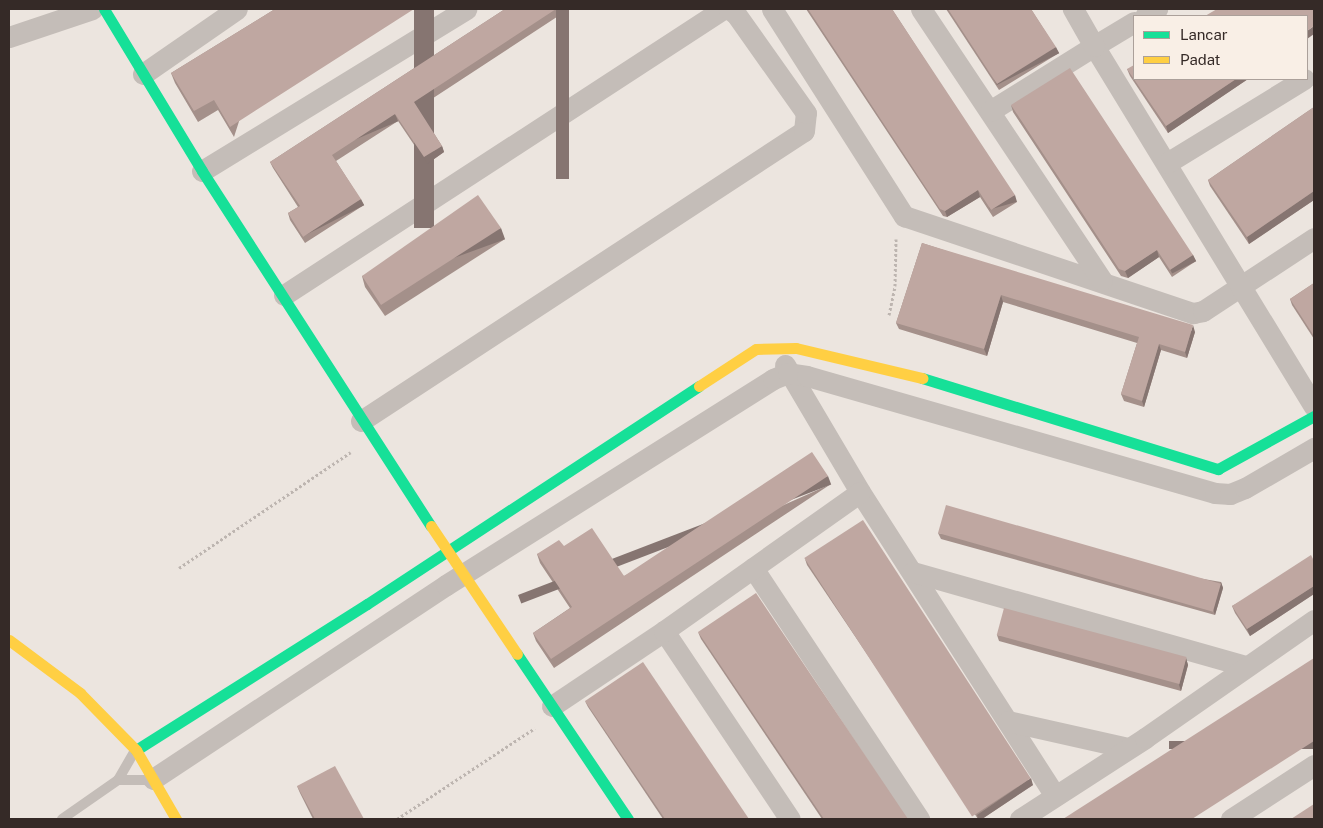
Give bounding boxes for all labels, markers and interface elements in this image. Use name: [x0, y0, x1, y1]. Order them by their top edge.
legend: [1133, 15, 1308, 80]
text: Lancar: [1180, 26, 1228, 43]
text: Padat: [1180, 51, 1220, 68]

